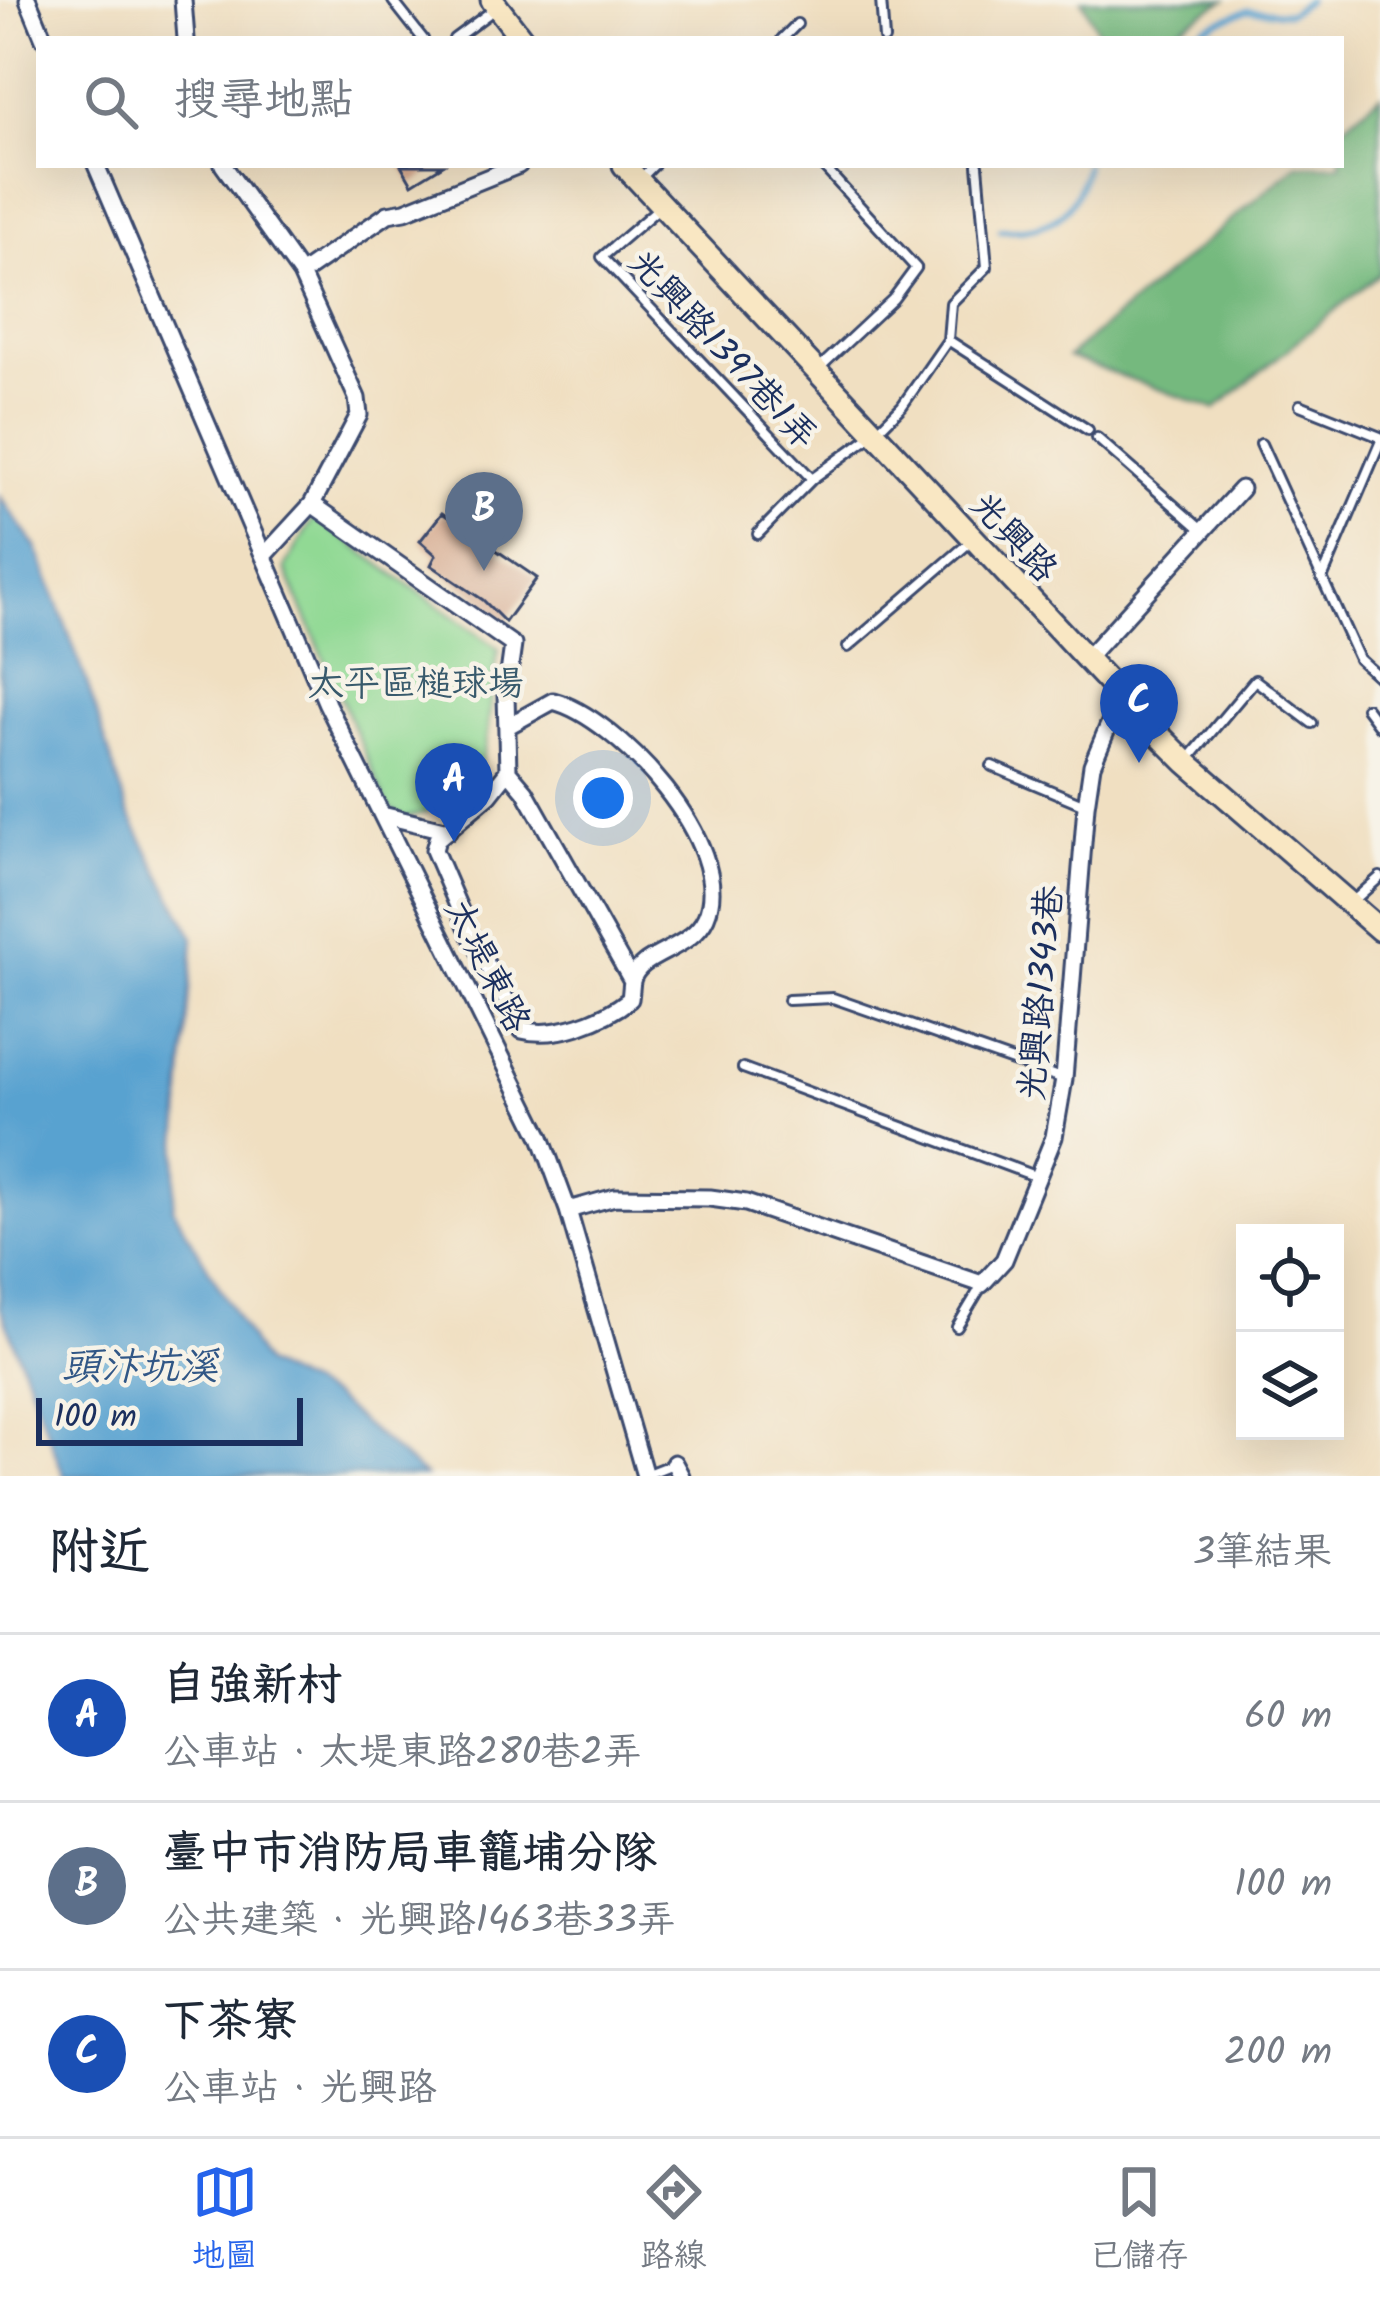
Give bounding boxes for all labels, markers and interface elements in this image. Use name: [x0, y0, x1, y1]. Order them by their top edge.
search box: [36, 36, 1344, 168]
text: 搜尋地點: [174, 66, 354, 138]
icon: search: [78, 69, 144, 135]
street label: 光興路1397巷1弄: [613, 237, 830, 464]
pin: B: [445, 472, 523, 571]
street label: 光興路: [955, 479, 1070, 597]
park label: 太平區槌球場: [308, 657, 524, 714]
pin: C: [1100, 664, 1178, 763]
pin: A: [415, 743, 493, 842]
your location: [573, 768, 633, 828]
street label: 光興路1343巷: [1005, 883, 1080, 1104]
street label: 太堤東路: [428, 889, 544, 1044]
map controls: [1236, 1224, 1344, 1440]
button: locate: [1236, 1224, 1344, 1332]
button: layers: [1236, 1332, 1344, 1440]
water label: 頭汴坑溪: [62, 1338, 220, 1400]
scale bar: [36, 1392, 303, 1445]
text: 100 m: [54, 1392, 137, 1445]
text: 附近: [48, 1514, 150, 1595]
text: 3筆結果: [1193, 1523, 1332, 1585]
text: 自強新村: [162, 1651, 342, 1723]
text: A: [75, 1687, 99, 1749]
text: 60 m: [1244, 1687, 1332, 1749]
text: 公車站 · 太堤東路280巷2弄: [162, 1723, 642, 1785]
text: 臺中市消防局車籠埔分隊: [162, 1819, 657, 1891]
text: B: [75, 1855, 99, 1917]
text: 100 m: [1234, 1855, 1332, 1917]
text: 公共建築 · 光興路1463巷33弄: [162, 1891, 676, 1953]
text: 下茶寮: [162, 1987, 297, 2059]
text: C: [75, 2023, 99, 2085]
text: 200 m: [1224, 2023, 1332, 2085]
text: 公車站 · 光興路: [162, 2059, 437, 2121]
tab: 地圖: [192, 2159, 258, 2284]
tab: 路線: [641, 2159, 707, 2284]
tab: 已儲存: [1090, 2159, 1189, 2284]

